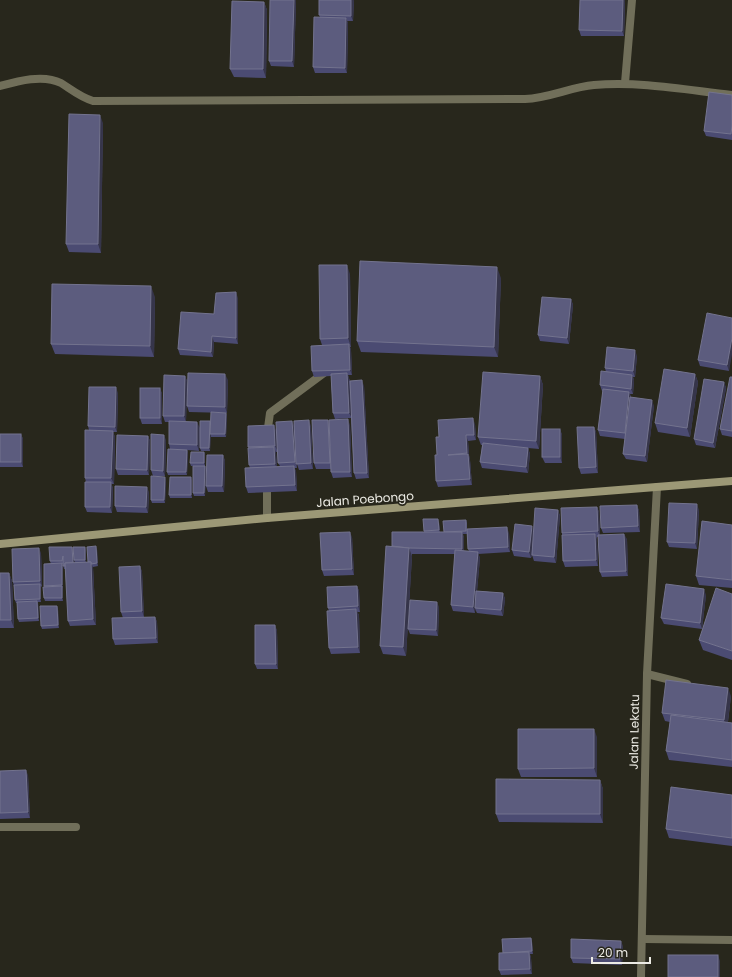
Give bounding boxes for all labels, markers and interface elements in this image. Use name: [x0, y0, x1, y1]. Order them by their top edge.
street label: Jalan Poebongo: [316, 487, 415, 511]
street label: Jalan Lekatu: [625, 694, 643, 770]
scale bar: [592, 939, 650, 965]
text: 20 m: [598, 944, 628, 961]

